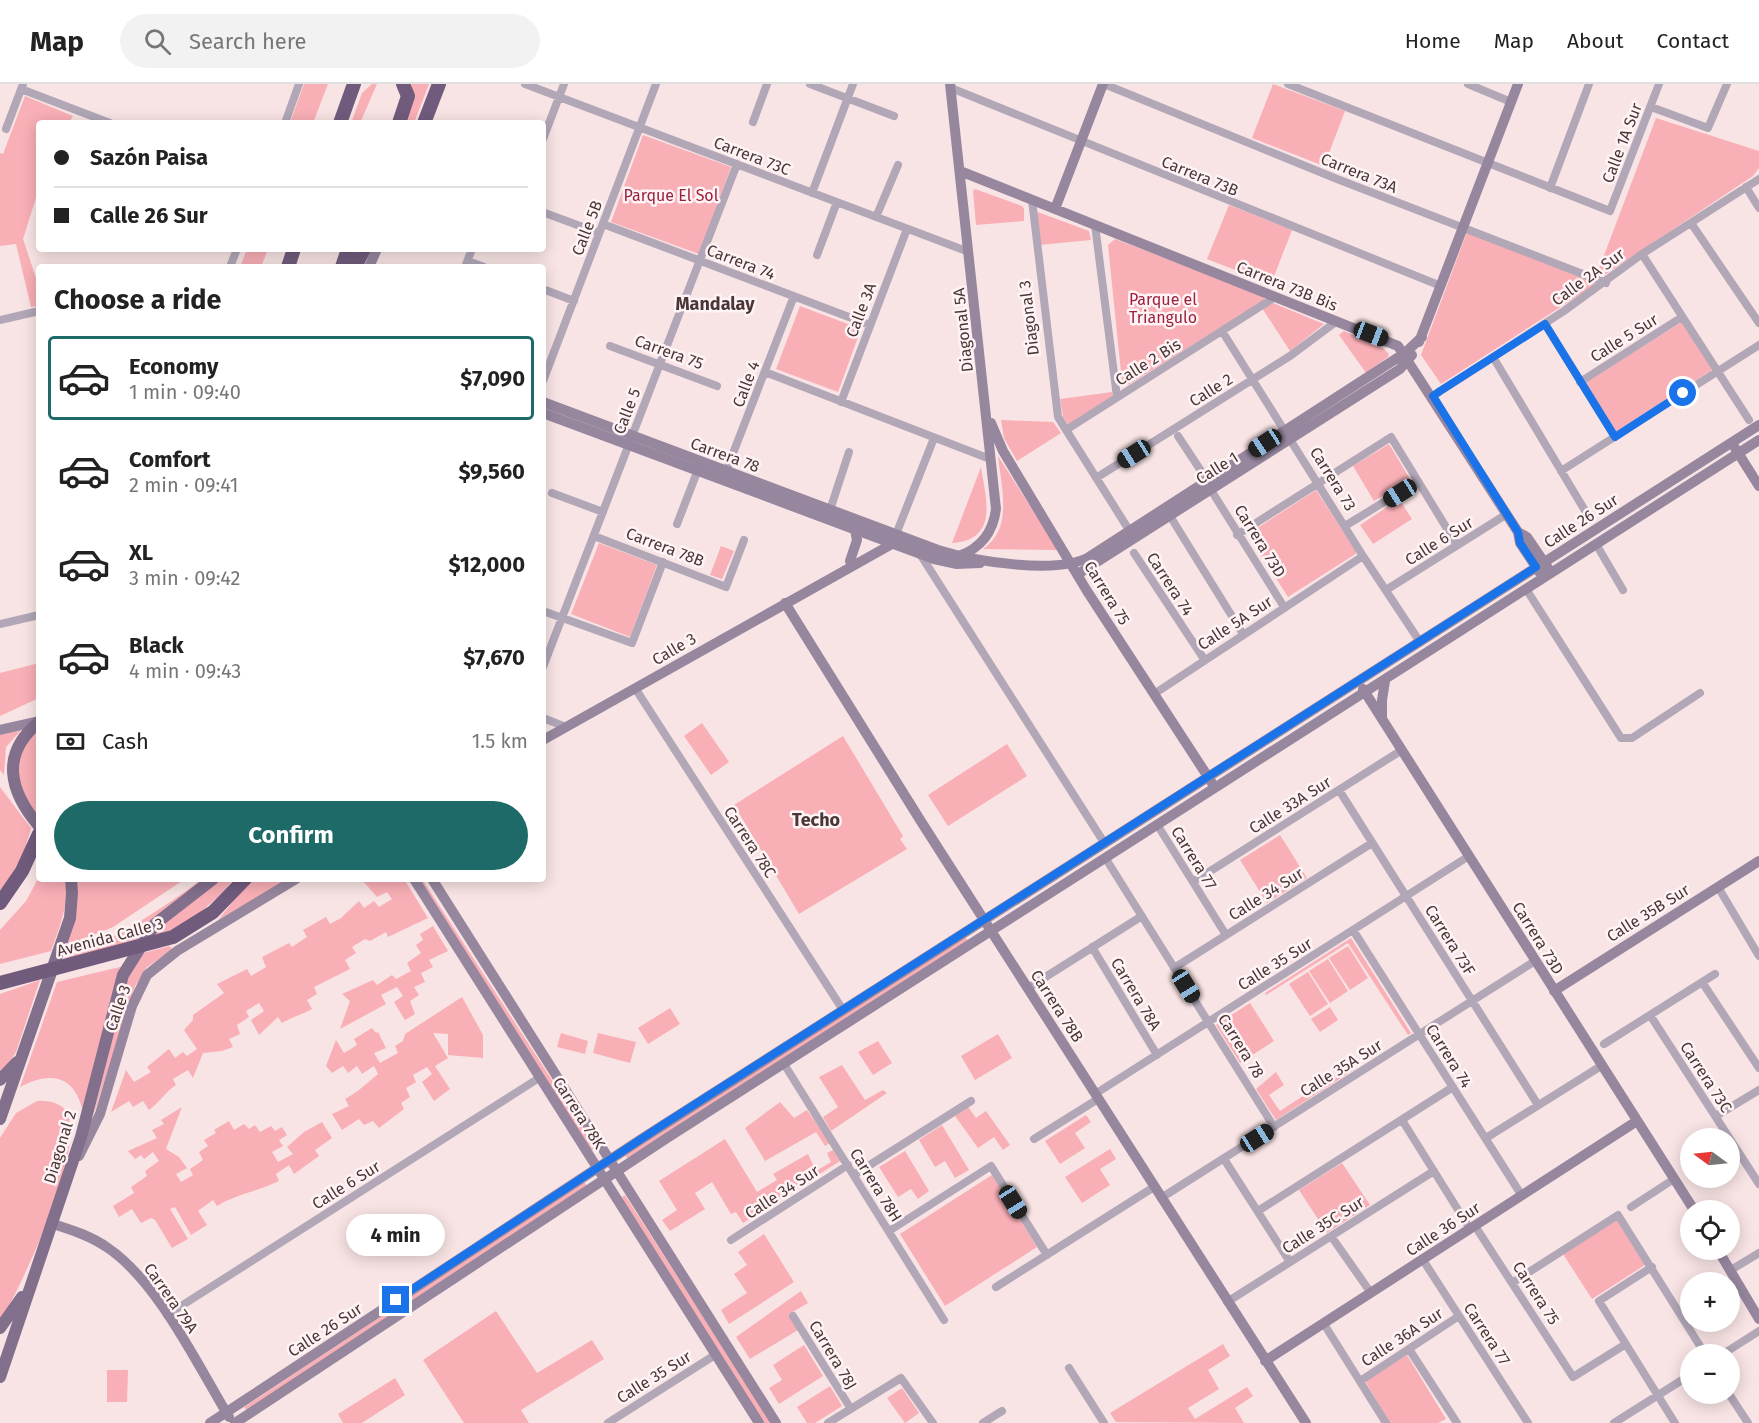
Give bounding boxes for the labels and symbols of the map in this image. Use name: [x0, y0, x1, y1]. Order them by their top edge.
street label: Calle 1A Sur: [1598, 100, 1646, 186]
street label: Carrera 73C: [711, 133, 793, 179]
street label: Carrera 73A: [1318, 149, 1401, 197]
street label: Carrera 73B: [1159, 152, 1242, 200]
park label: Parque El Sol: [624, 186, 719, 205]
street label: Calle 5B: [568, 198, 606, 258]
street label: Carrera 74: [704, 240, 778, 284]
street label: Calle 2A Sur: [1548, 244, 1629, 310]
street label: Carrera 73B Bis: [1234, 257, 1340, 315]
street label: Calle 3A: [842, 279, 880, 340]
street label: Diagonal 3: [1015, 279, 1043, 357]
street label: Diagonal 5A: [949, 286, 977, 373]
park label: Parque el Triangulo: [1129, 290, 1197, 327]
district label: Mandalay: [675, 293, 755, 315]
street label: Calle 5 Sur: [1587, 309, 1662, 366]
car: [1351, 319, 1391, 349]
street label: Carrera 75: [632, 331, 706, 373]
street label: Calle 2 Bis: [1112, 334, 1184, 390]
street label: Calle 4: [729, 358, 764, 410]
street label: Calle 2: [1186, 369, 1236, 411]
route start: [1669, 379, 1696, 406]
street label: Calle 5: [610, 385, 644, 437]
car: [1245, 426, 1285, 460]
street label: Carrera 78: [688, 434, 762, 476]
car: [1114, 437, 1154, 471]
street label: Carrera 73: [1306, 444, 1360, 514]
street label: Calle 1: [1192, 448, 1242, 488]
car: [1380, 476, 1420, 510]
street label: Calle 26 Sur: [1540, 490, 1622, 552]
street label: Carrera 73D: [1230, 501, 1290, 581]
street label: Calle 6 Sur: [1401, 512, 1477, 569]
street label: Carrera 78B: [623, 523, 707, 571]
street label: Carrera 74: [1143, 549, 1198, 620]
street label: Carrera 75: [1080, 558, 1134, 628]
street label: Calle 5A Sur: [1194, 591, 1277, 654]
street label: Calle 3: [649, 629, 699, 669]
street label: Calle 33A Sur: [1245, 772, 1335, 838]
street label: Carrera 78C: [720, 803, 780, 881]
district label: Techo: [792, 809, 840, 831]
street label: Carrera 77: [1167, 823, 1221, 893]
street label: Calle 34 Sur: [1225, 863, 1308, 924]
street label: Calle 35B Sur: [1603, 880, 1693, 946]
street label: Carrera 73D: [1508, 898, 1568, 978]
street label: Carrera 73F: [1421, 901, 1479, 979]
street label: Avenida Calle 3: [55, 914, 165, 960]
street label: Calle 35 Sur: [1234, 933, 1316, 994]
street label: Carrera 78A: [1107, 954, 1166, 1034]
street label: Carrera 78B: [1027, 966, 1087, 1046]
car: [1169, 966, 1203, 1006]
street label: Calle 3: [101, 982, 135, 1034]
street label: Carrera 78: [1214, 1010, 1268, 1082]
street label: Carrera 74: [1422, 1021, 1476, 1092]
street label: Calle 35A Sur: [1296, 1035, 1386, 1101]
street label: Carrera 73C: [1676, 1038, 1736, 1116]
street label: Carrera 78K: [549, 1074, 610, 1153]
street label: Diagonal 2: [40, 1108, 80, 1186]
car: [1237, 1121, 1277, 1155]
north arrow: [1680, 1128, 1740, 1188]
street label: Carrera 78H: [846, 1145, 906, 1225]
street label: Calle 6 Sur: [308, 1156, 384, 1213]
street label: Calle 34 Sur: [741, 1161, 823, 1223]
car: [996, 1182, 1030, 1222]
street label: Calle 35C Sur: [1279, 1192, 1368, 1258]
street label: Calle 36 Sur: [1402, 1198, 1484, 1260]
callout: 4 min: [346, 1213, 446, 1255]
street label: Carrera 75: [1509, 1258, 1563, 1328]
street label: Carrera 79A: [140, 1259, 202, 1337]
route end: [382, 1286, 409, 1313]
street label: Calle 26 Sur: [284, 1299, 366, 1361]
street label: Carrera 77: [1460, 1299, 1514, 1369]
street label: Calle 36A Sur: [1358, 1303, 1447, 1370]
street label: Carrera 78J: [805, 1317, 861, 1393]
street label: Calle 35 Sur: [613, 1346, 695, 1407]

